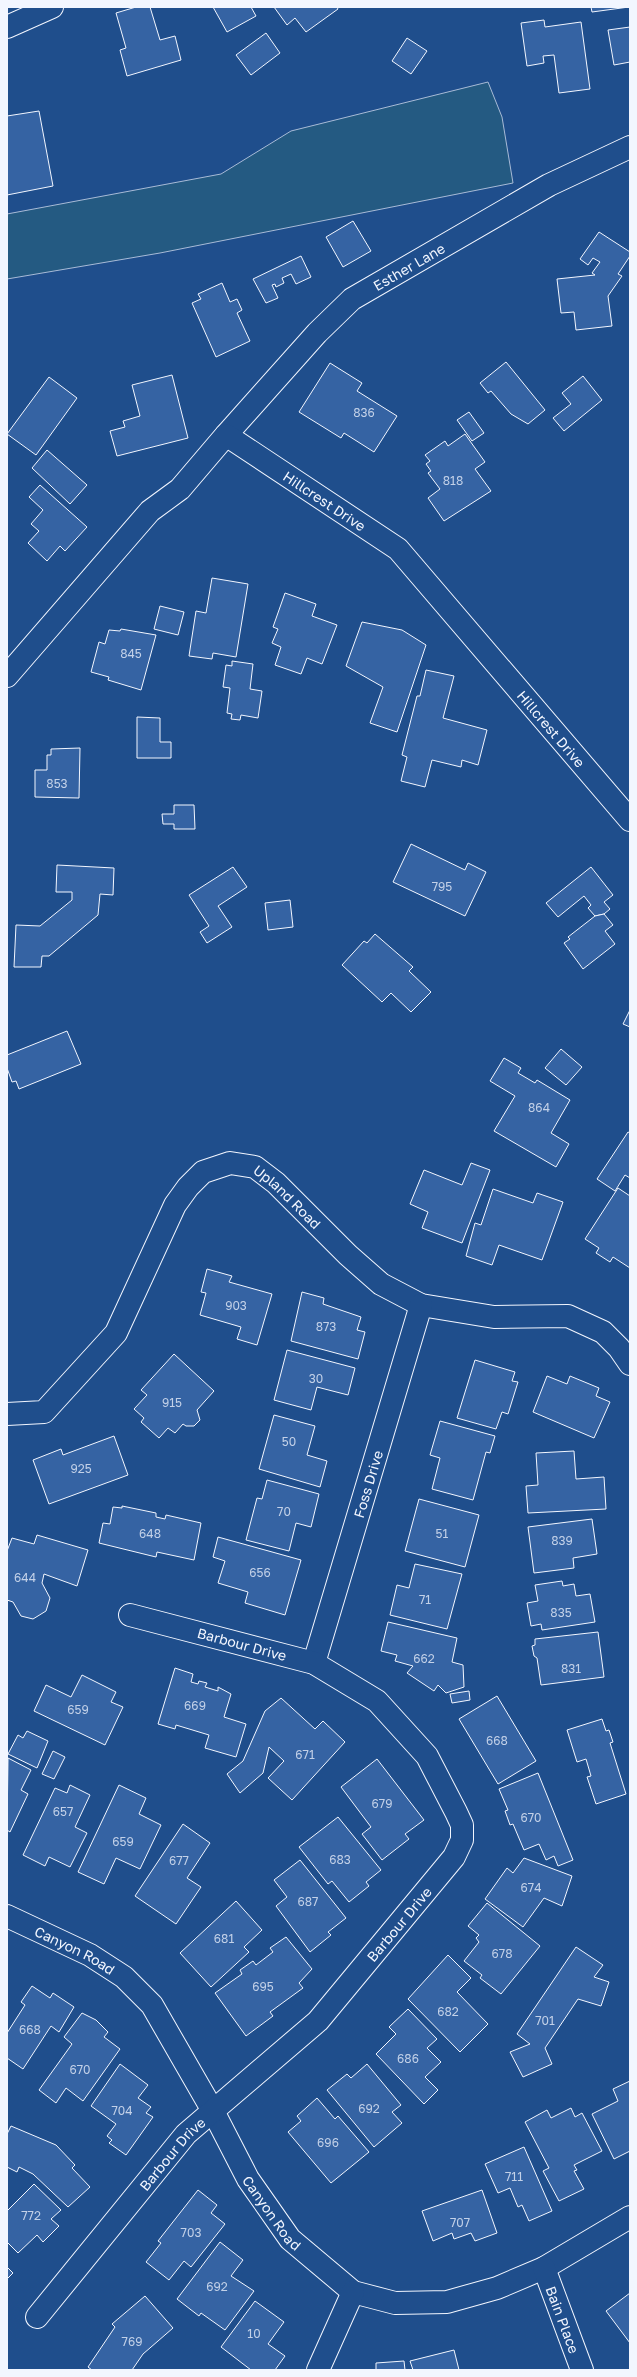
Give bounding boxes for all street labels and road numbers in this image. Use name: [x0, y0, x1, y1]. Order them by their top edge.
street label: Esther Lane: [370, 239, 448, 294]
street label: Hillcrest Drive: [280, 467, 369, 534]
street label: Hillcrest Drive: [514, 687, 589, 770]
street label: Upland Road: [250, 1161, 325, 1232]
street label: Foss Drive: [349, 1448, 386, 1520]
street label: Barbour Drive: [195, 1624, 289, 1664]
street label: Barbour Drive: [363, 1883, 434, 1965]
street label: Canyon Road: [32, 1922, 118, 1978]
street label: Barbour Drive: [135, 2113, 208, 2194]
street label: Canyon Road: [239, 2172, 305, 2253]
street label: Bain Place: [543, 2284, 583, 2356]

